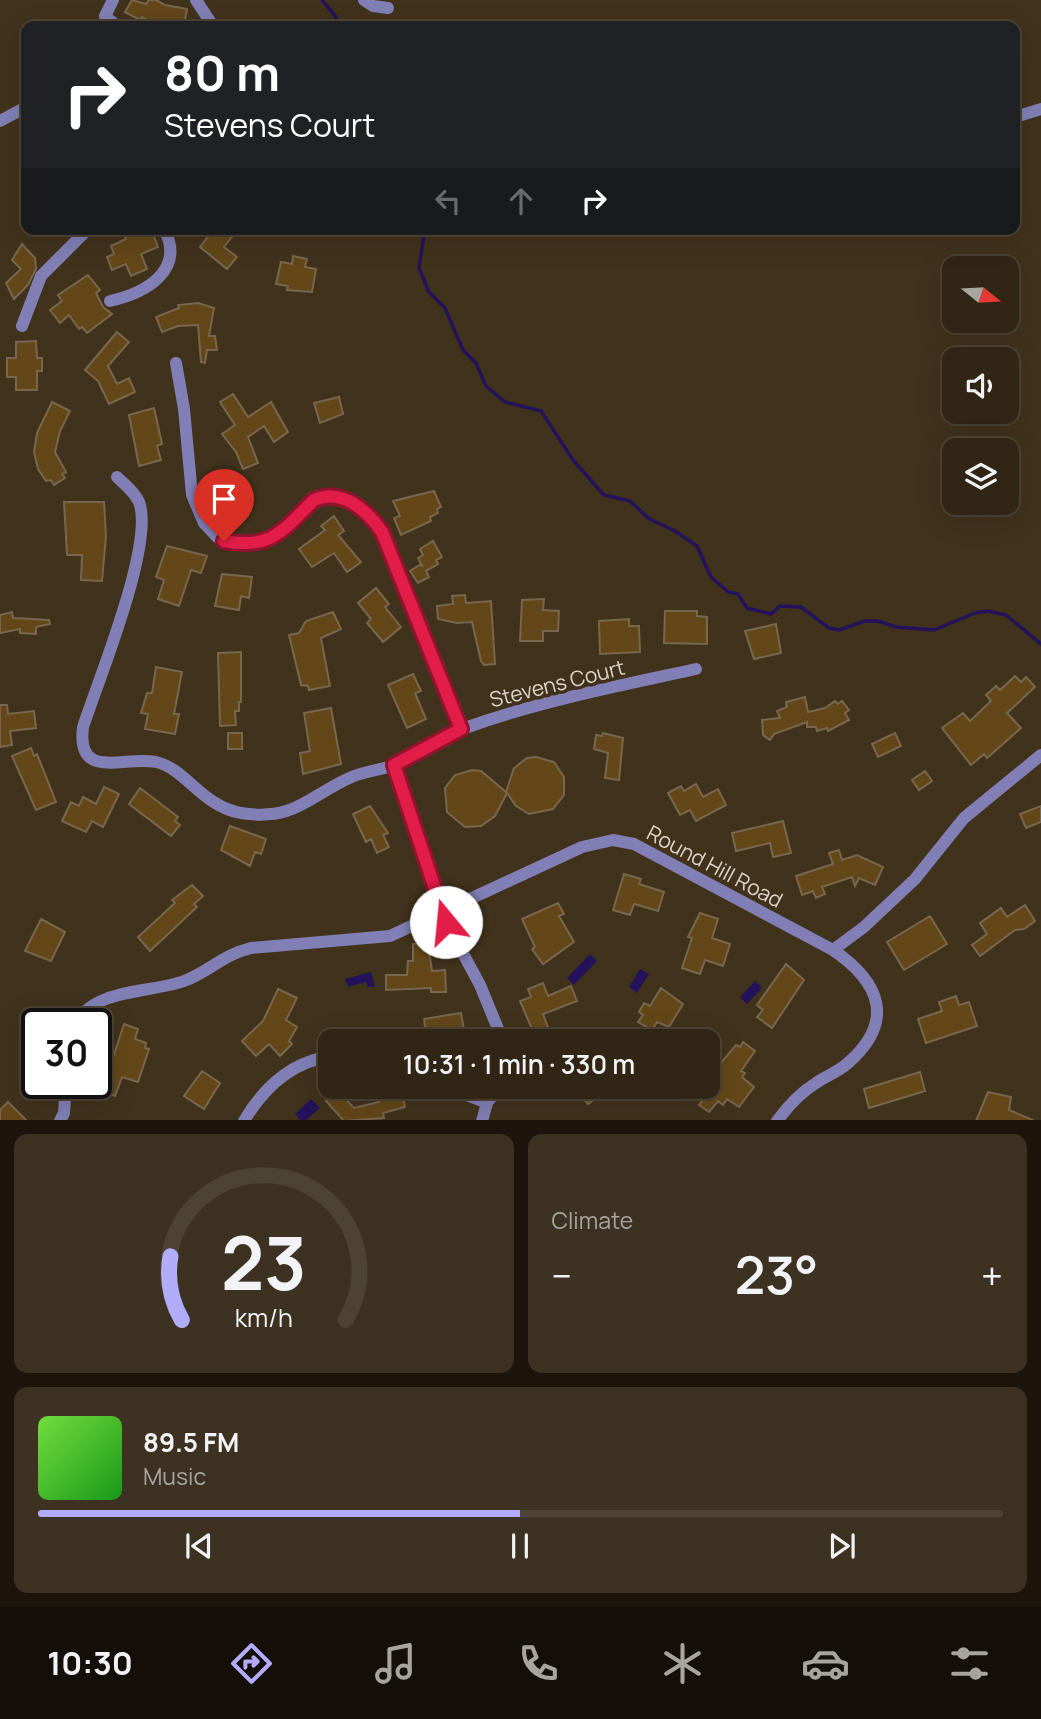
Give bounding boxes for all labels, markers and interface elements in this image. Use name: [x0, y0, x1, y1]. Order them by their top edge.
text: 80 m: [164, 39, 280, 106]
icon: right: [49, 49, 140, 140]
text: Stevens Court: [164, 103, 375, 147]
icon: left: [429, 182, 467, 220]
icon: ahead: [502, 182, 540, 220]
icon: right: [575, 182, 613, 220]
north arrow: [942, 256, 1018, 332]
map controls: [942, 256, 1019, 515]
button: sound: [942, 347, 1019, 424]
button: layers: [942, 438, 1019, 515]
pin: [194, 469, 254, 541]
icon: arrive: [205, 480, 243, 518]
street label: Stevens Court: [486, 653, 628, 713]
street label: Round Hill Road: [642, 818, 788, 914]
position arrow: [409, 885, 483, 959]
speed limit sign: 30: [21, 1008, 112, 1099]
text: 10:31 · 1 min · 330 m: [403, 1046, 635, 1082]
text: Climate: [552, 1204, 633, 1236]
text: 23: [221, 1212, 307, 1312]
text: 23°: [735, 1239, 818, 1310]
text: −: [552, 1249, 572, 1301]
text: +: [981, 1249, 1003, 1301]
text: km/h: [235, 1299, 293, 1334]
text: 89.5 FM: [143, 1424, 239, 1460]
text: Music: [143, 1460, 206, 1492]
icon: previous: [180, 1527, 218, 1565]
icon: pause: [501, 1527, 539, 1565]
icon: next: [823, 1527, 861, 1565]
icon: directions: [227, 1639, 276, 1688]
icon: music: [371, 1639, 420, 1688]
icon: phone: [514, 1639, 563, 1688]
icon: climate: [658, 1639, 707, 1688]
icon: car: [801, 1639, 850, 1688]
icon: filters: [945, 1639, 994, 1688]
text: 10:30: [47, 1641, 133, 1685]

